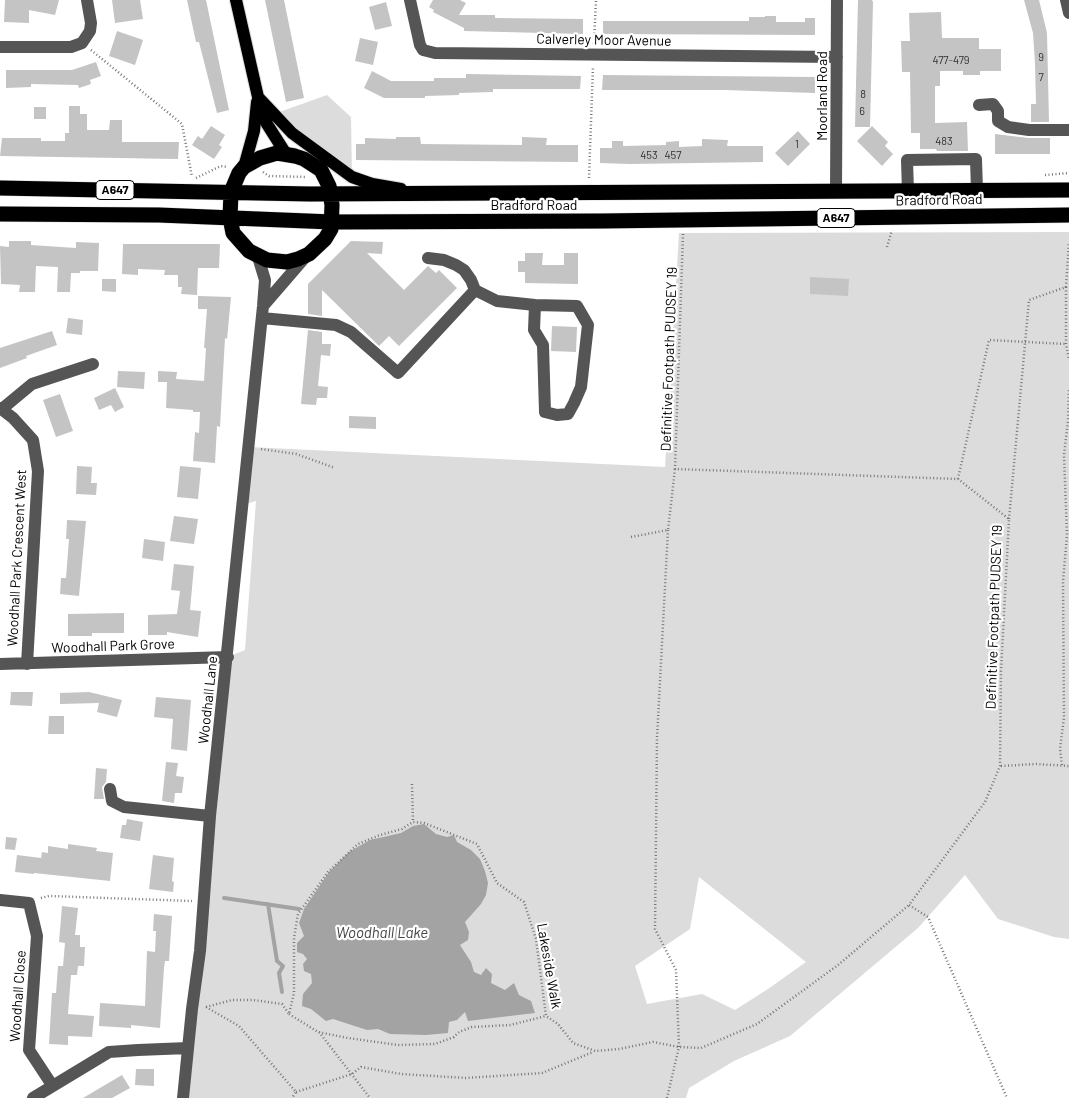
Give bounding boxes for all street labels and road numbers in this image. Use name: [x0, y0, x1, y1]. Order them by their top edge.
street label: Calverley Moor Avenue: [536, 30, 672, 50]
street label: Moorland Road: [814, 51, 830, 141]
road number: A647: [96, 180, 134, 200]
street label: Bradford Road: [895, 191, 983, 209]
street label: Bradford Road: [490, 197, 578, 213]
road number: A647: [817, 208, 855, 228]
street label: Definitive Footpath PUDSEY 19: [657, 266, 681, 452]
street label: Woodhall Park Crescent West: [4, 469, 30, 647]
street label: Definitive Footpath PUDSEY 19: [982, 524, 1006, 710]
street label: Woodhall Park Grove: [51, 635, 175, 657]
street label: Woodhall Lane: [195, 655, 221, 745]
street label: Lakeside Walk: [533, 922, 565, 1010]
street label: Woodhall Close: [6, 950, 30, 1042]

